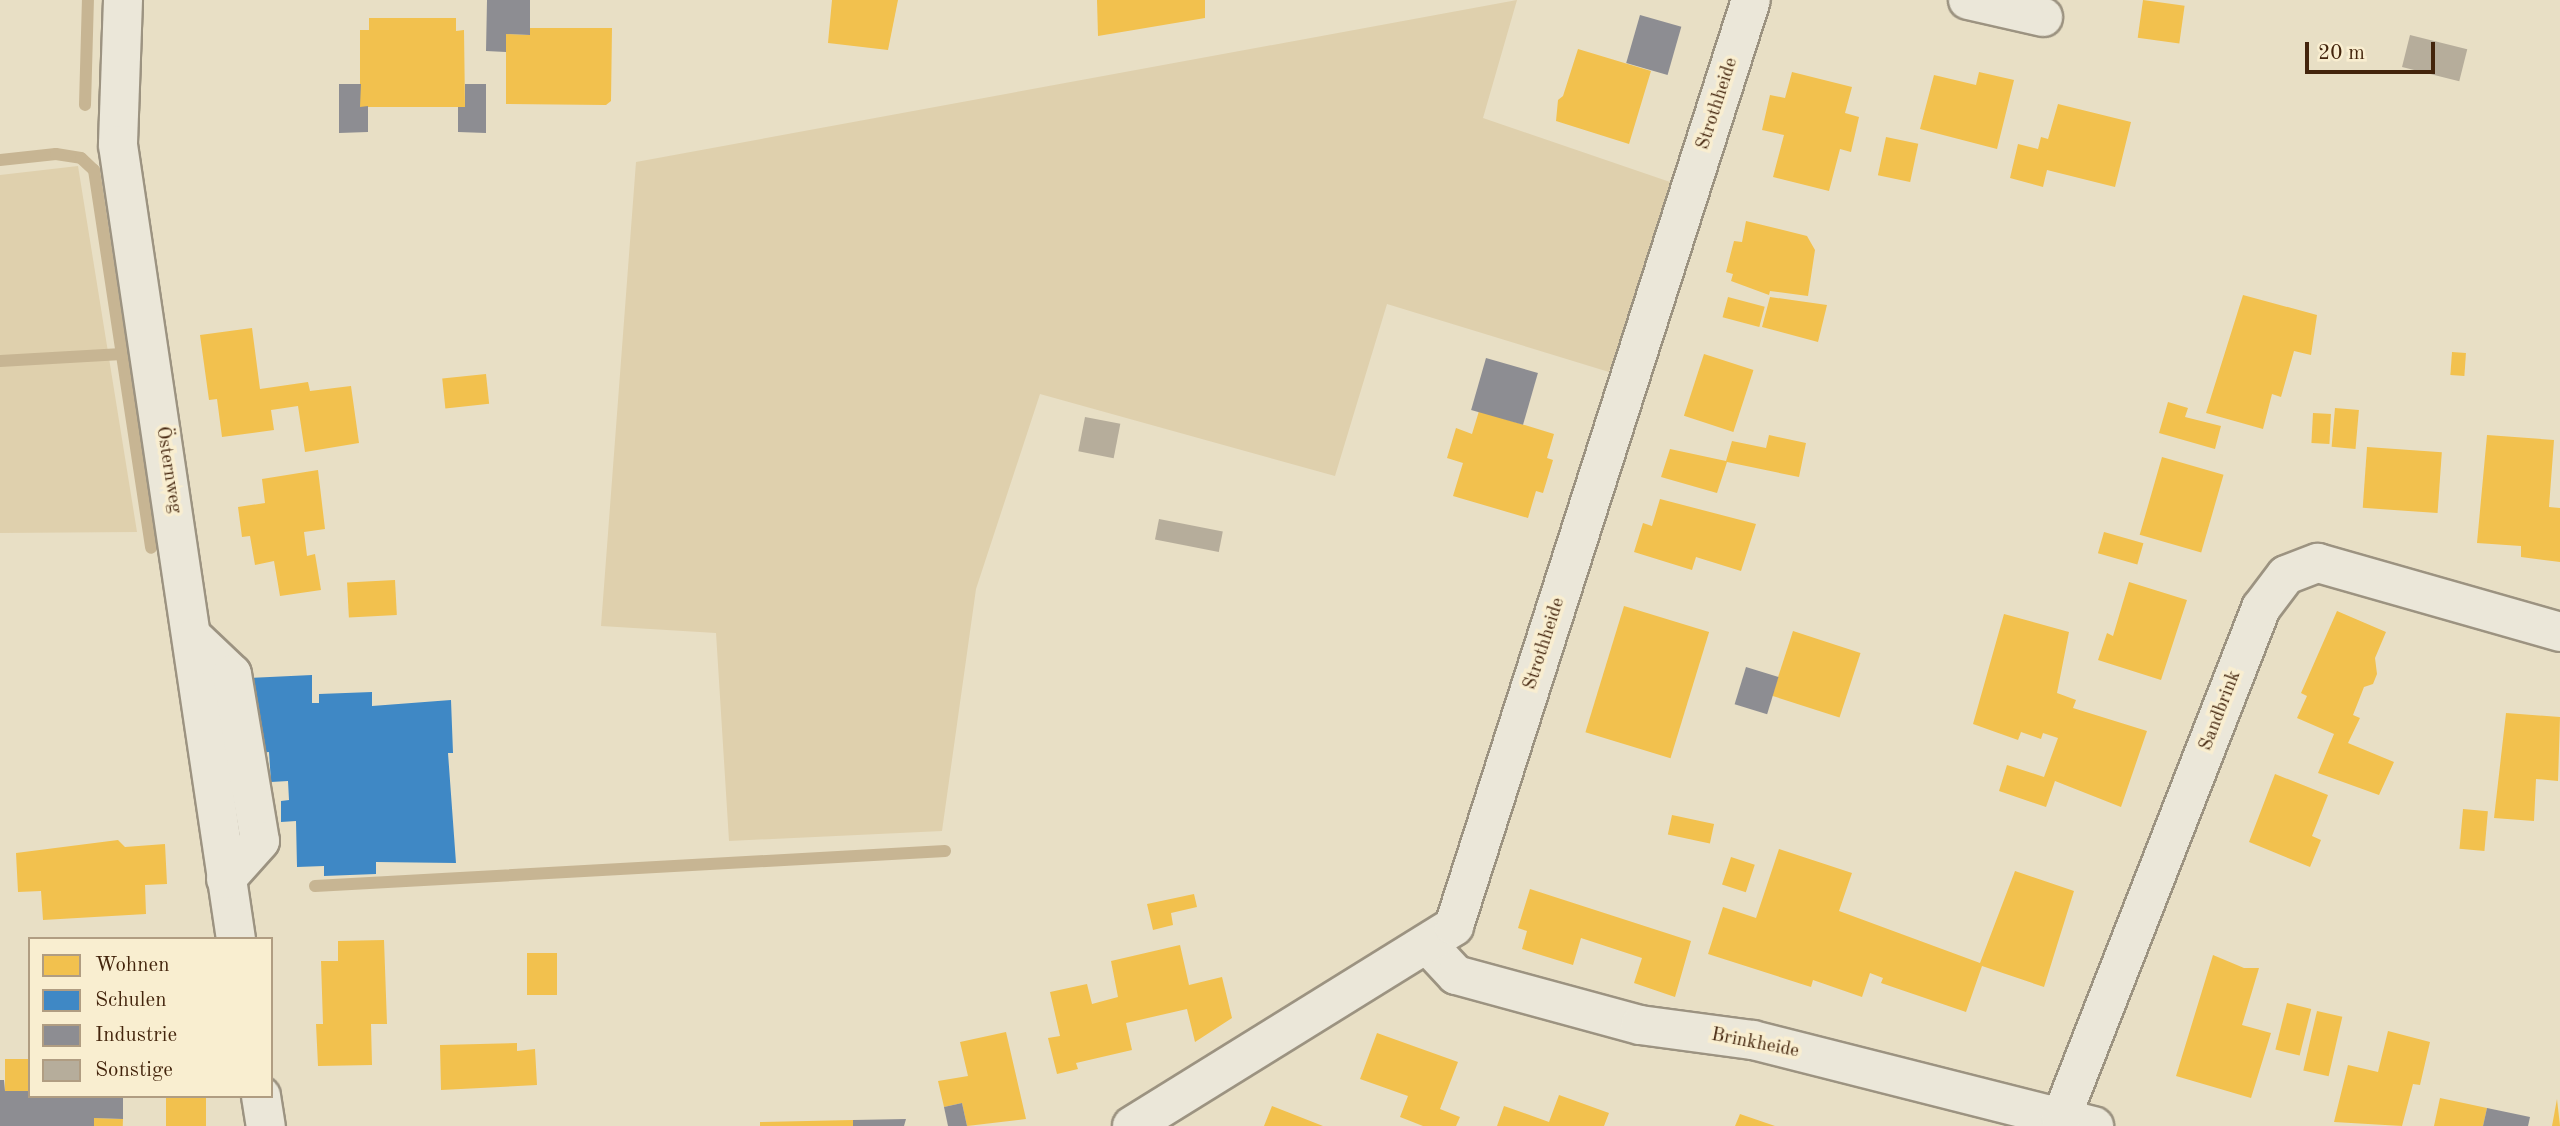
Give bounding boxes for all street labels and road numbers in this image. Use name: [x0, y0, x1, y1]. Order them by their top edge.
street label: Strothheide: [1692, 55, 1744, 153]
street label: Östernweg: [150, 425, 186, 515]
street label: Strothheide: [1519, 595, 1571, 693]
street label: Sandbrink: [2195, 668, 2247, 754]
street label: Brinkheide: [1709, 1024, 1801, 1064]

